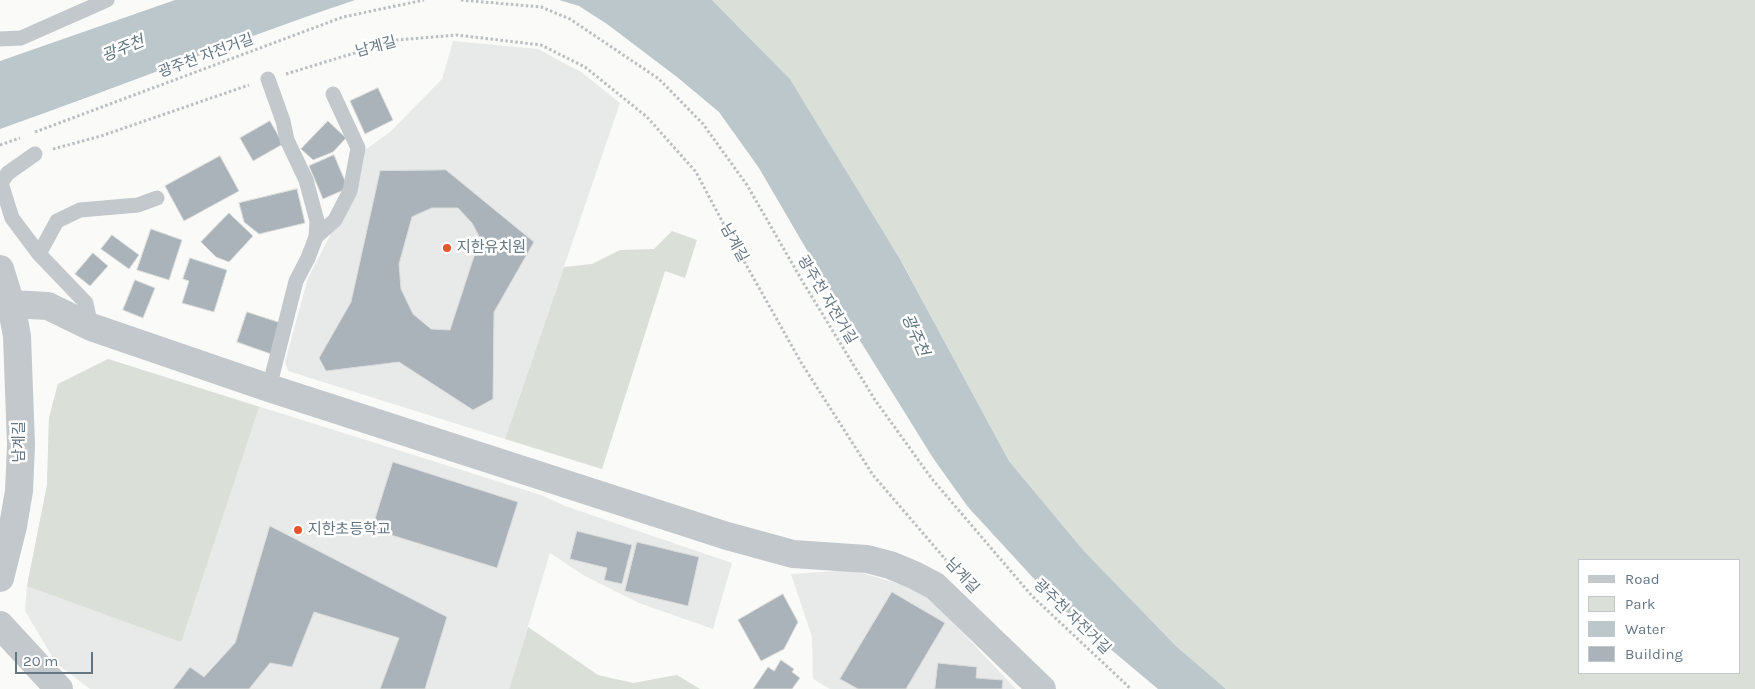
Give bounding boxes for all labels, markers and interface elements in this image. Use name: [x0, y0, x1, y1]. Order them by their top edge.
street label: 광주천 자전거길: [156, 30, 256, 82]
water label: 광주천: [99, 32, 147, 66]
street label: 남계길: [354, 33, 398, 61]
street label: 남계길: [716, 221, 752, 265]
place label: 지한유치원: [457, 239, 526, 257]
marker: 지한유치원: [441, 242, 453, 254]
street label: 광주천 자전거길: [793, 252, 861, 348]
water label: 광주천: [897, 311, 933, 359]
street label: 남계길: [11, 421, 29, 463]
place label: 지한초등학교: [308, 521, 391, 539]
marker: 지한초등학교: [292, 524, 304, 536]
street label: 남계길: [941, 555, 983, 597]
legend: [1578, 559, 1740, 674]
text: Road: [1625, 570, 1660, 588]
street label: 광주천 자전거길: [1030, 576, 1114, 658]
text: Park: [1625, 595, 1655, 613]
text: Water: [1625, 620, 1665, 638]
scale bar: [18, 642, 95, 674]
text: Building: [1625, 645, 1683, 663]
text: 20 m: [23, 652, 58, 670]

